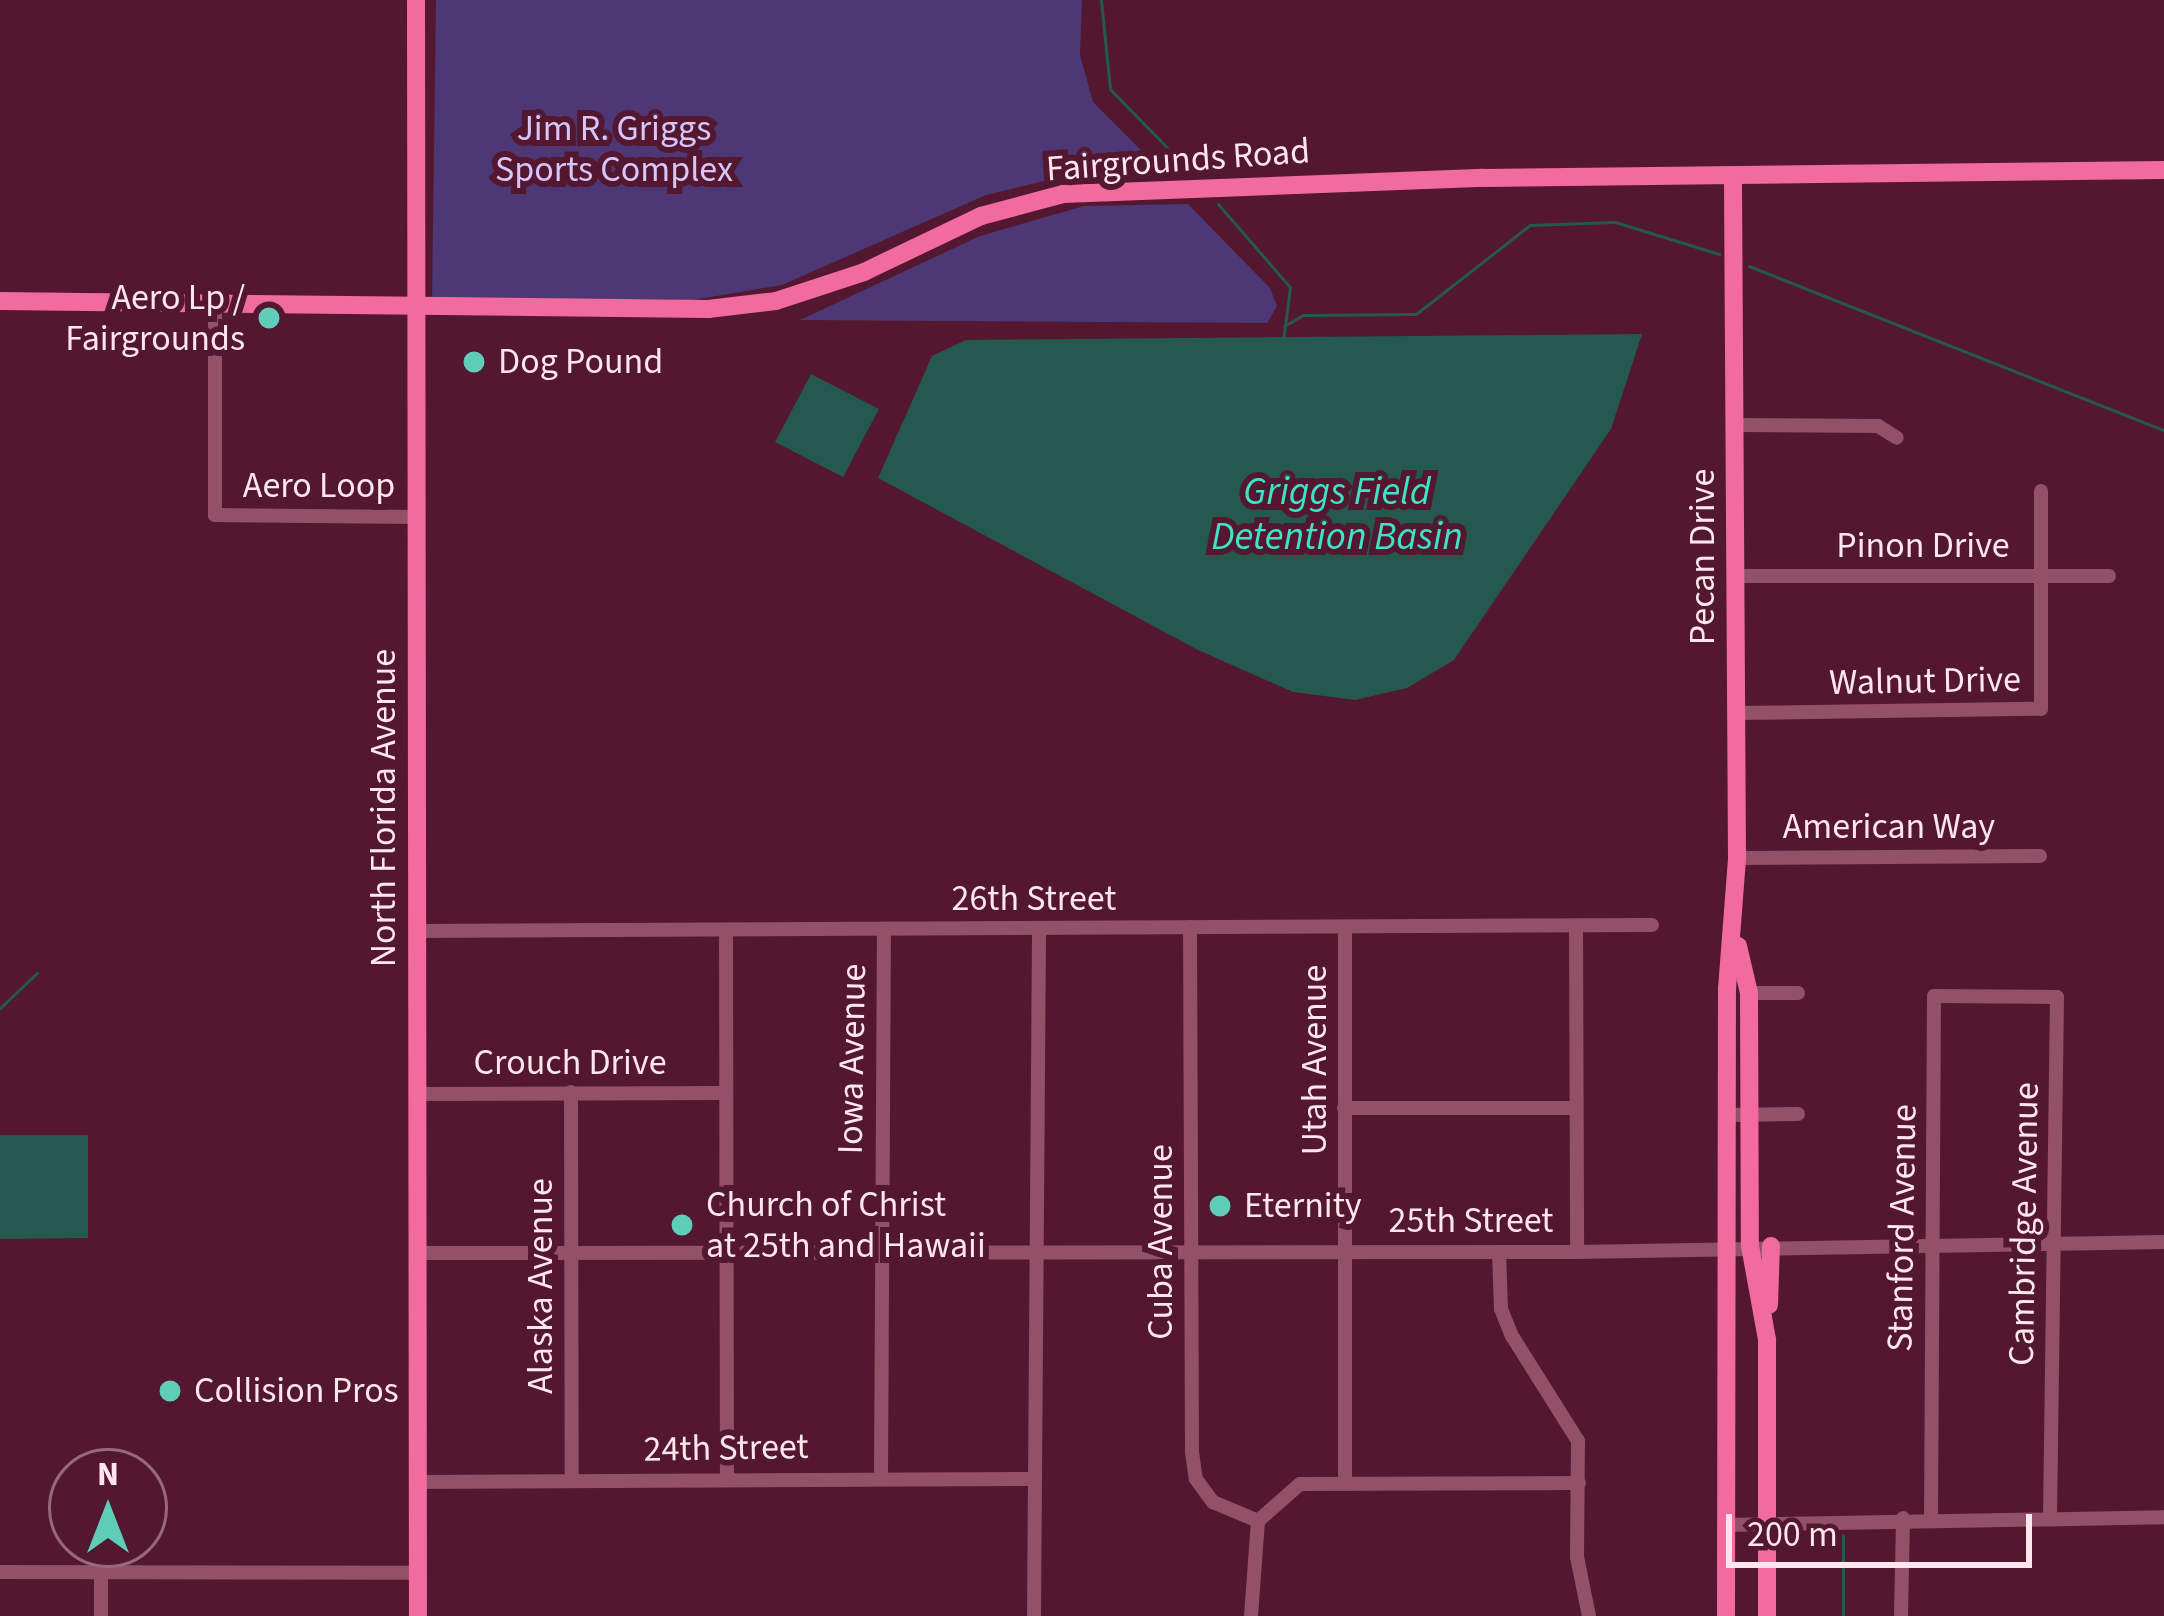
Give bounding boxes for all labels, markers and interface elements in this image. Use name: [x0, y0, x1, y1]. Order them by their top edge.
park label: Jim R. Griggs Sports Complex: [495, 106, 733, 191]
street label: Fairgrounds Road: [1045, 129, 1311, 191]
place label: Aero Lp / Fairgrounds: [65, 275, 245, 360]
marker: Aero Lp / Fairgrounds: [256, 305, 282, 331]
place label: Dog Pound: [498, 340, 663, 384]
marker: Dog Pound: [461, 349, 487, 375]
street label: Aero Loop: [243, 464, 395, 508]
street label: Pecan Drive: [1681, 469, 1725, 645]
water label: Griggs Field Detention Basin: [1211, 470, 1463, 561]
street label: Pinon Drive: [1836, 524, 2010, 568]
street label: North Florida Avenue: [362, 649, 406, 967]
street label: Walnut Drive: [1829, 658, 2021, 704]
street label: American Way: [1783, 805, 1995, 849]
street label: 26th Street: [952, 877, 1116, 921]
street label: Iowa Avenue: [829, 963, 875, 1155]
street label: Utah Avenue: [1293, 965, 1337, 1155]
street label: Crouch Drive: [473, 1041, 667, 1085]
street label: Cambridge Avenue: [2000, 1082, 2048, 1366]
street label: Stanford Avenue: [1878, 1104, 1926, 1352]
street label: Cuba Avenue: [1139, 1144, 1183, 1340]
street label: Alaska Avenue: [519, 1178, 563, 1394]
place label: Church of Christ at 25th and Hawaii: [706, 1182, 986, 1267]
place label: Eternity: [1244, 1184, 1362, 1228]
marker: Eternity: [1207, 1193, 1233, 1219]
street label: 25th Street: [1389, 1199, 1553, 1243]
marker: Church of Christ at 25th and Hawaii: [669, 1212, 695, 1238]
place label: Collision Pros: [194, 1369, 399, 1413]
marker: Collision Pros: [157, 1378, 183, 1404]
street label: 24th Street: [643, 1425, 809, 1471]
north arrow: [48, 1448, 168, 1568]
text: N: [97, 1451, 119, 1498]
scale bar: [1732, 1490, 2038, 1564]
text: 200 m: [1747, 1509, 1838, 1560]

